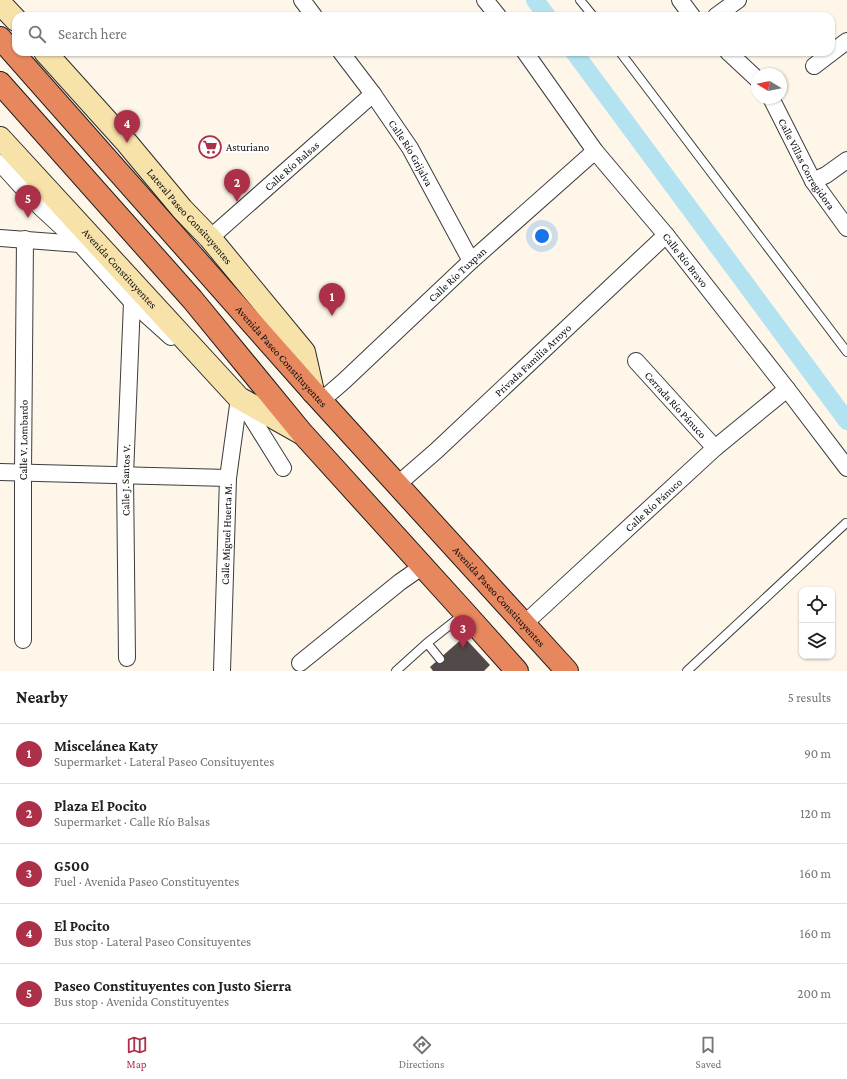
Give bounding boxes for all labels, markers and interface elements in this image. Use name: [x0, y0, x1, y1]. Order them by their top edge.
search box: [12, 12, 835, 56]
icon: search: [26, 23, 48, 45]
text: Search here: [58, 26, 127, 42]
north arrow: [751, 68, 787, 104]
pin: 4: [114, 110, 140, 143]
street label: Calle Villas Corregidora: [776, 116, 838, 212]
street label: Calle Río Grijalva: [386, 117, 435, 188]
supermarket icon: Asturiano: [197, 134, 223, 160]
street label: Calle Río Balsas: [262, 139, 321, 193]
place label: Asturiano: [226, 141, 270, 153]
street label: Lateral Paseo Consituyentes: [145, 166, 235, 266]
pin: 2: [224, 169, 250, 202]
pin: 5: [15, 185, 41, 218]
street label: Avenida Constituyentes: [80, 226, 159, 311]
your location: [532, 226, 552, 246]
street label: Calle Río Bravo: [661, 230, 711, 290]
street label: Calle Río Tuxpan: [426, 244, 489, 304]
pin: 1: [319, 283, 345, 316]
street label: Avenida Paseo Constituyentes: [233, 303, 330, 410]
street label: Privada Familia Arroyo: [492, 321, 574, 399]
street label: Cerrada Río Pánuco: [642, 369, 709, 441]
street label: Calle V. Lombardo: [17, 399, 30, 480]
street label: Calle J. Santos V.: [119, 444, 132, 516]
street label: Calle Río Pánuco: [623, 475, 685, 534]
street label: Calle Miguel Huerta M.: [219, 483, 234, 585]
street label: Avenida Paseo Constituyentes: [450, 544, 548, 649]
map controls: [799, 587, 835, 659]
button: locate: [799, 587, 835, 623]
pin: 3: [450, 615, 476, 648]
button: layers: [799, 623, 835, 659]
text: Nearby: [16, 688, 68, 707]
text: 5 results: [788, 690, 831, 705]
text: Miscelánea Katy: [54, 738, 158, 754]
text: 1: [27, 746, 31, 761]
text: 90 m: [804, 746, 831, 761]
text: Supermarket · Lateral Paseo Consituyentes: [54, 754, 274, 769]
text: Plaza El Pocito: [54, 798, 147, 814]
text: 2: [26, 806, 32, 821]
text: 120 m: [800, 806, 831, 821]
text: Supermarket · Calle Río Balsas: [54, 814, 210, 829]
text: G500: [54, 858, 89, 874]
text: 3: [26, 866, 32, 881]
text: 160 m: [800, 866, 831, 881]
text: Fuel · Avenida Paseo Constituyentes: [54, 874, 239, 889]
text: El Pocito: [54, 918, 110, 934]
text: 4: [25, 926, 33, 941]
text: 160 m: [800, 926, 831, 941]
text: Bus stop · Lateral Paseo Consituyentes: [54, 934, 251, 949]
text: Paseo Constituyentes con Justo Sierra: [54, 978, 292, 994]
text: 5: [26, 986, 32, 1001]
text: 200 m: [797, 986, 831, 1001]
text: Bus stop · Avenida Constituyentes: [54, 994, 229, 1009]
tab: Map: [126, 1034, 148, 1070]
tab: Directions: [399, 1034, 444, 1070]
tab: Saved: [696, 1034, 721, 1070]

